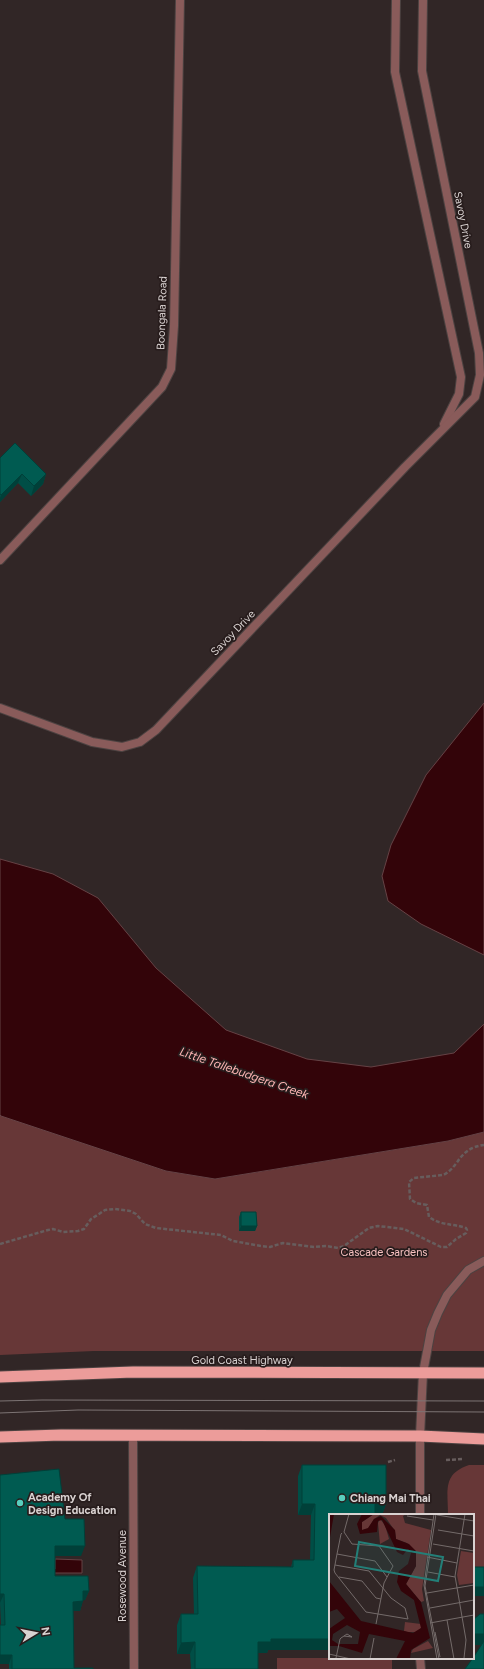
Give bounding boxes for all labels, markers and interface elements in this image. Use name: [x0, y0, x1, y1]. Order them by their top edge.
street label: Savoy Drive: [451, 190, 475, 250]
street label: Boongala Road: [154, 276, 170, 350]
street label: Savoy Drive: [208, 608, 258, 658]
water label: Little Tallebudgera Creek: [178, 1044, 311, 1102]
park label: Cascade Gardens: [341, 1246, 427, 1259]
street label: Gold Coast Highway: [191, 1354, 293, 1367]
place label: Academy Of Design Education: [28, 1491, 116, 1517]
place label: Chiang Mai Thai: [350, 1492, 431, 1505]
marker: Chiang Mai Thai: [337, 1493, 347, 1503]
marker: Academy Of Design Education: [15, 1498, 25, 1508]
inset map: [329, 1514, 474, 1659]
street label: Rosewood Avenue: [116, 1530, 129, 1622]
north arrow: [16, 1613, 56, 1653]
text: N: [38, 1626, 52, 1637]

